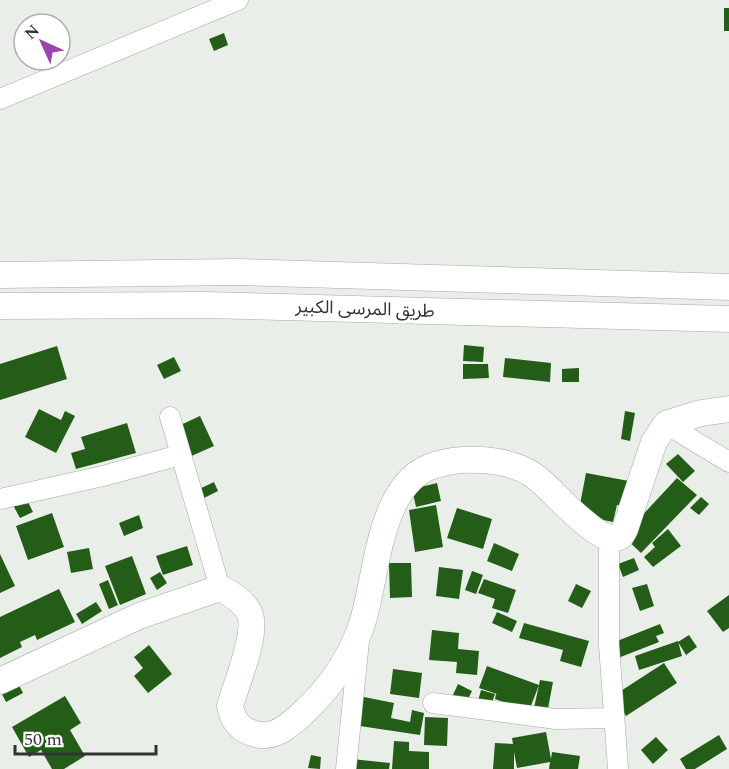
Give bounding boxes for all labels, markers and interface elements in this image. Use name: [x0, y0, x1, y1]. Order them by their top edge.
north arrow: [12, 12, 72, 72]
text: N: [19, 19, 45, 45]
street label: طريق المرسى الكبير: [294, 293, 435, 325]
scale bar: [15, 718, 156, 756]
text: 50 m: [24, 726, 62, 753]

